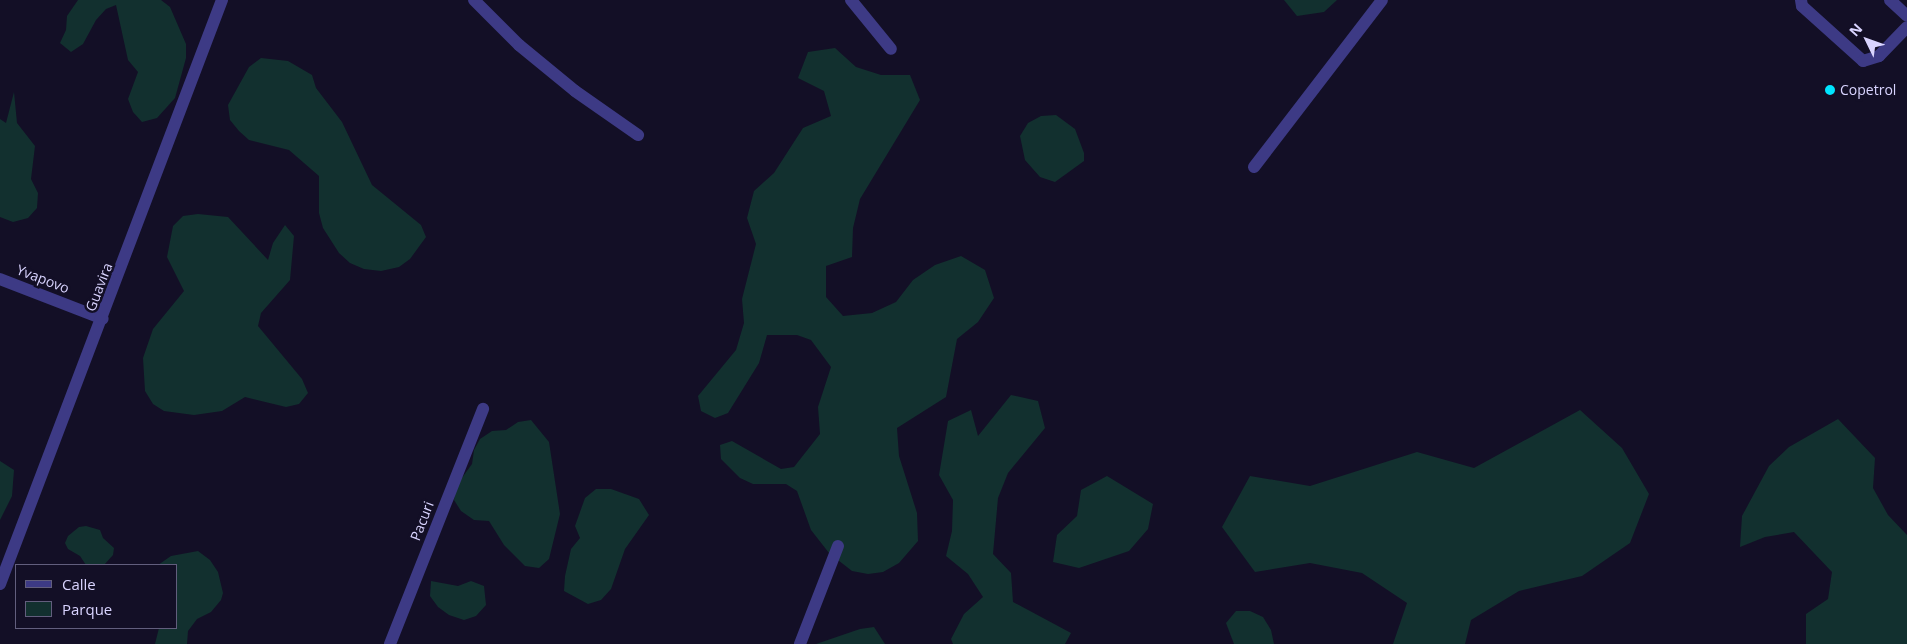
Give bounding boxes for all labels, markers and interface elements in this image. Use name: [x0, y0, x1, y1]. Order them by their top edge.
north arrow: [1842, 15, 1892, 65]
text: N: [1845, 19, 1866, 40]
place label: Copetrol: [1840, 82, 1896, 98]
marker: Copetrol: [1824, 84, 1836, 96]
street label: Guavira: [82, 260, 116, 314]
street label: Yvapovo: [14, 261, 72, 297]
street label: Pacuri: [407, 499, 437, 543]
legend: [15, 564, 178, 629]
text: Calle: [62, 574, 96, 594]
text: Parque: [62, 599, 112, 619]

